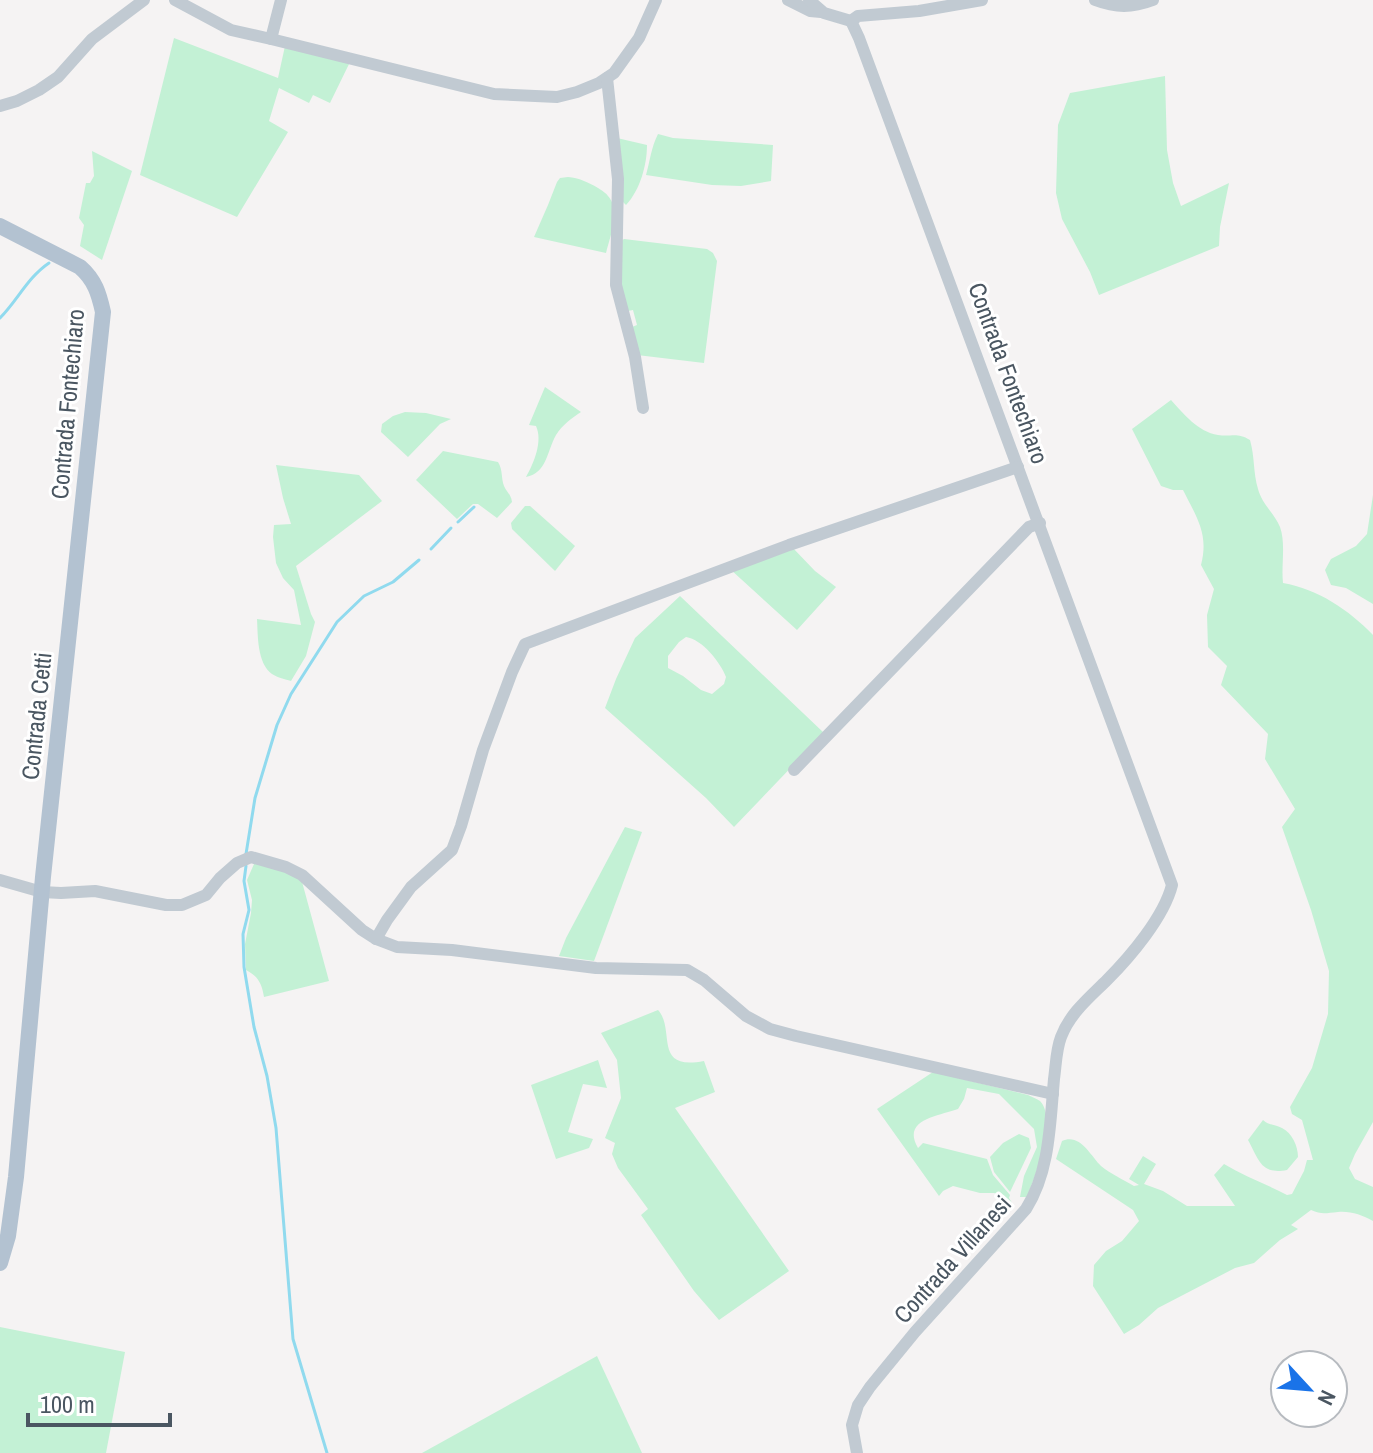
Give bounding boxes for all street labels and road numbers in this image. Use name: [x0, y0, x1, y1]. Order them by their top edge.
street label: Contrada Fontechiaro: [961, 278, 1057, 468]
street label: Contrada Fontechiaro: [43, 308, 91, 500]
street label: Contrada Cetti: [13, 651, 59, 781]
street label: Contrada Villanesi: [886, 1188, 1018, 1330]

